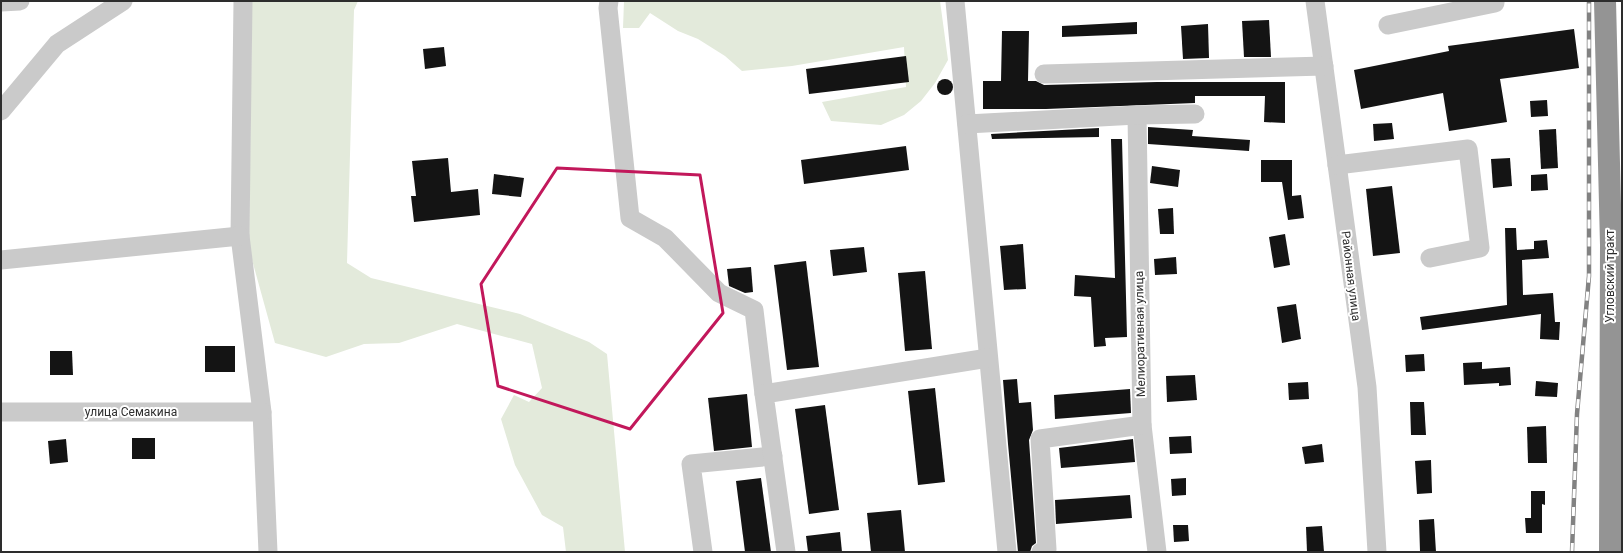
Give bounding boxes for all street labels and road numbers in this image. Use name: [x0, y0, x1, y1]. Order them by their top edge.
street label: Угловский тракт: [1603, 229, 1617, 323]
street label: Районная улица: [1339, 230, 1363, 322]
street label: Мелиоративная улица: [1132, 271, 1148, 397]
street label: улица Семакина: [85, 405, 177, 419]

